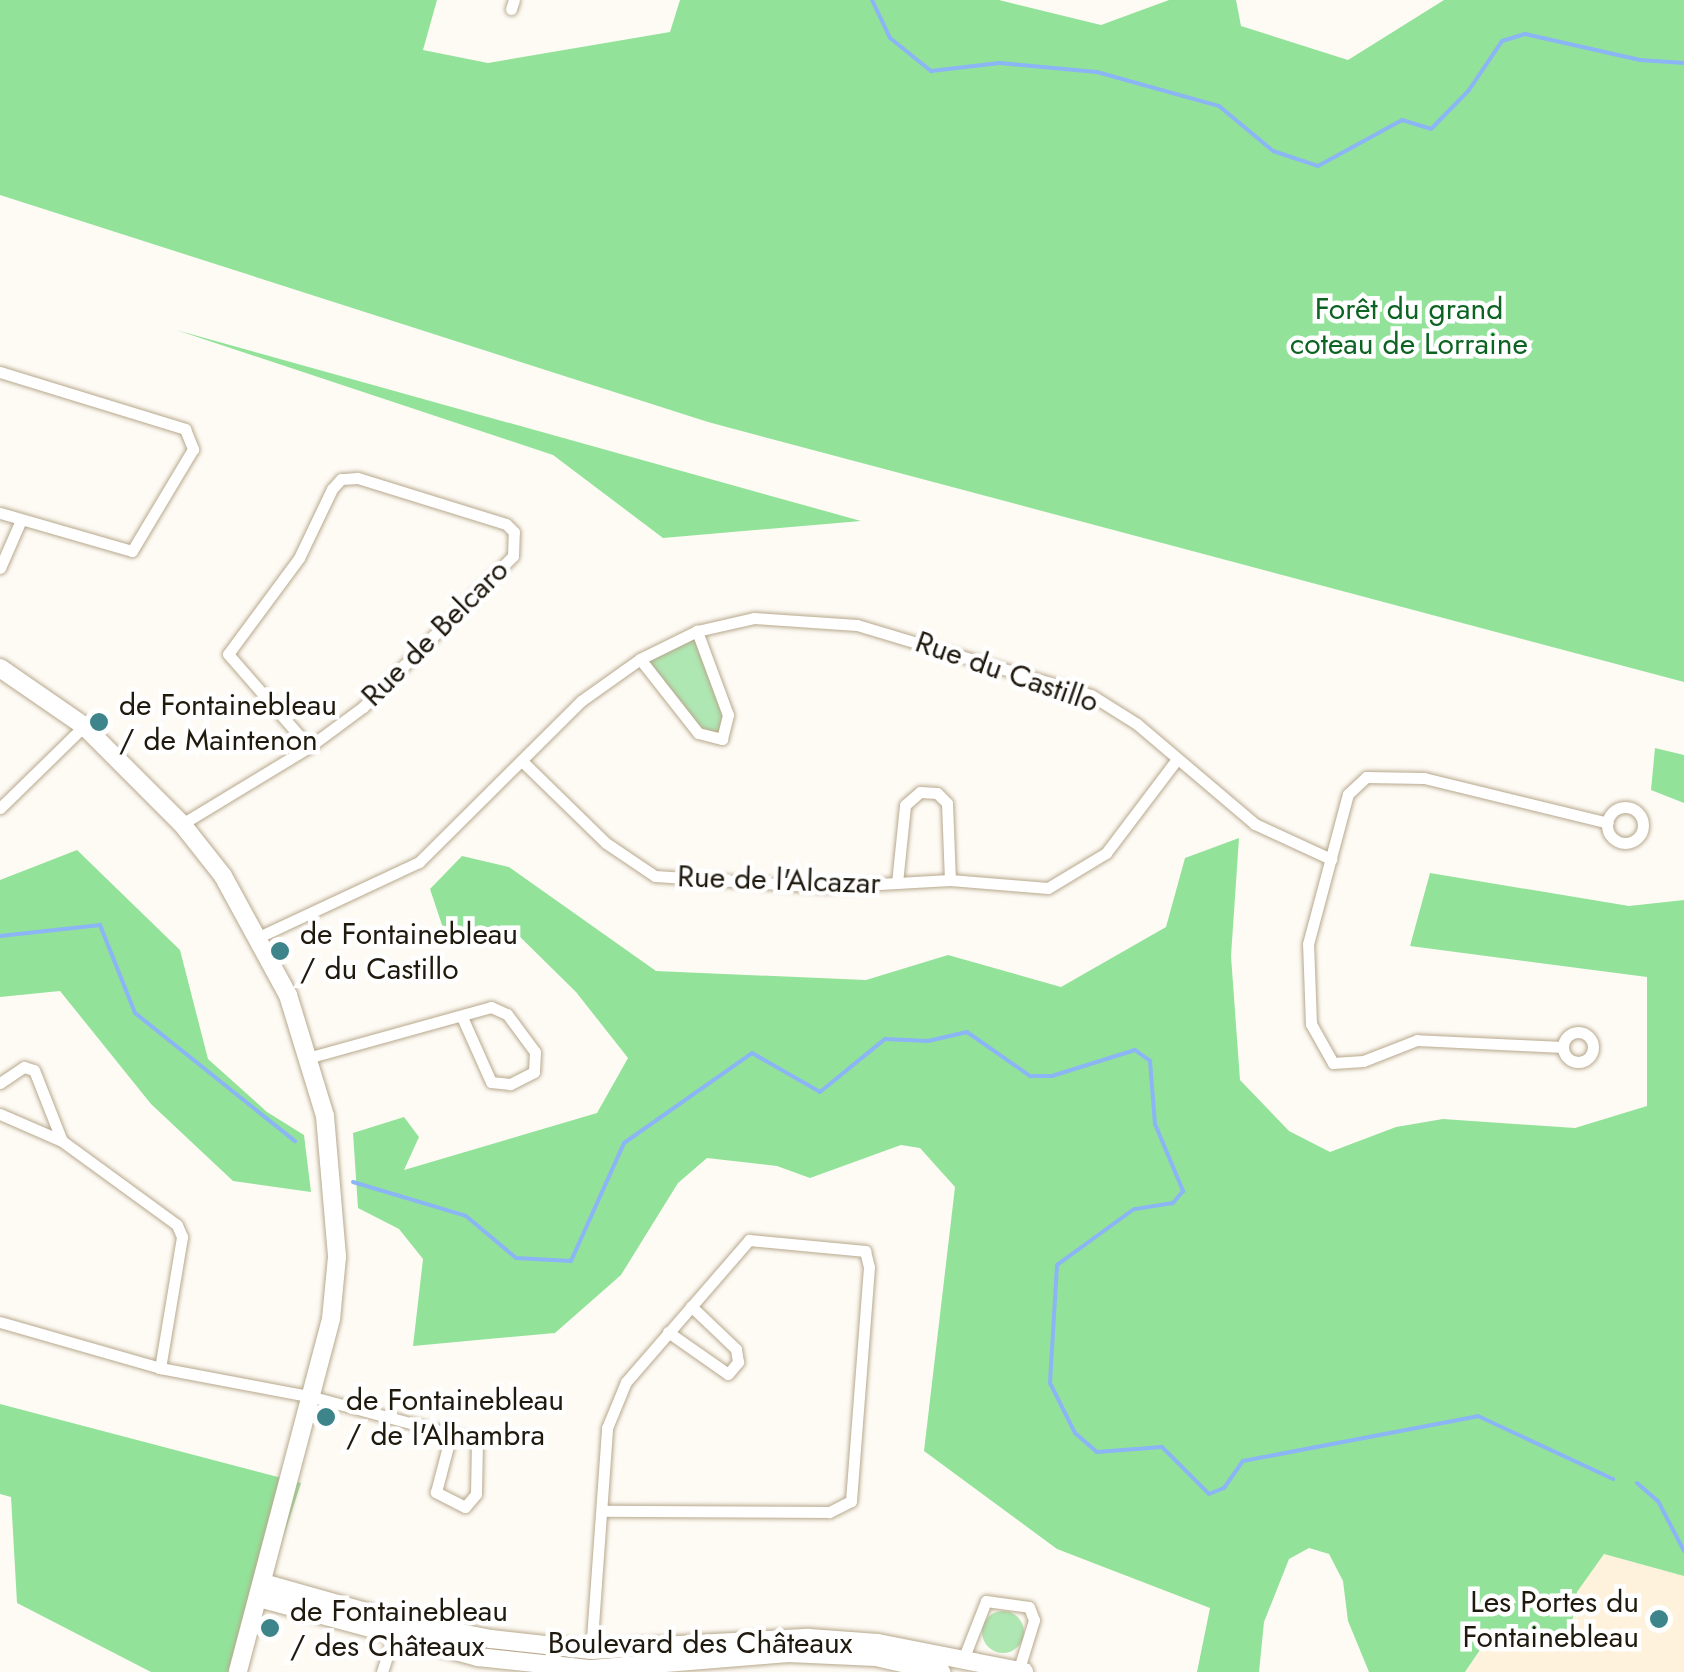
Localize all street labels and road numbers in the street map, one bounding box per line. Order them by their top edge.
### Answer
street label: Rue de Belcaro [354,552,516,714]
street label: Rue du Castillo [911,624,1103,720]
street label: Rue de l'Alcazar [677,858,881,902]
street label: Boulevard des Châteaux [548,1625,852,1661]

